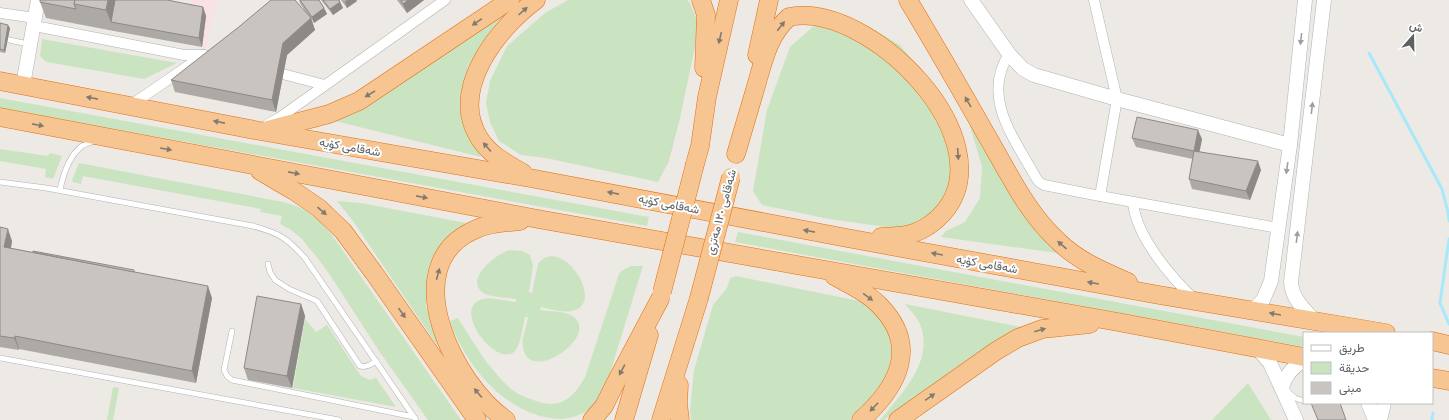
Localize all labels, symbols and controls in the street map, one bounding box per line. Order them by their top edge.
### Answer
one-way arrow [518,7,527,16]
north arrow [1393,16,1433,56]
one-way arrow [472,18,483,26]
text: ش [1408,19,1425,35]
one-way arrow [777,20,786,31]
one-way arrow [717,32,723,44]
one-way arrow [1298,33,1304,45]
one-way arrow [364,91,376,98]
one-way arrow [86,95,98,101]
one-way arrow [964,96,971,108]
one-way arrow [1308,102,1315,114]
one-way arrow [213,119,226,125]
one-way arrow [32,122,44,128]
street label: شەقامی کۆیە [318,135,382,160]
one-way arrow [482,142,492,152]
one-way arrow [160,146,172,152]
one-way arrow [955,148,962,160]
one-way arrow [1284,162,1290,174]
street label: شەقامی ١٢٠ مەتری [703,168,740,256]
one-way arrow [288,170,300,176]
one-way arrow [607,190,619,196]
street label: شەقامی کۆیە [637,191,701,218]
one-way arrow [415,194,428,200]
one-way arrow [317,206,328,215]
one-way arrow [803,228,815,234]
one-way arrow [1293,231,1300,243]
one-way arrow [1057,241,1067,250]
one-way arrow [931,251,943,257]
street label: شەقامی کۆیە [955,252,1019,277]
one-way arrow [435,268,441,280]
one-way arrow [1087,279,1099,285]
one-way arrow [863,293,874,301]
one-way arrow [398,308,406,318]
one-way arrow [1269,311,1282,317]
one-way arrow [1034,327,1046,333]
legend [1303,332,1433,404]
text: طريق [1339,341,1365,356]
text: حديقة [1339,361,1369,376]
one-way arrow [618,364,625,376]
text: مبنى [1339,381,1361,396]
one-way arrow [474,388,483,398]
one-way arrow [924,393,935,401]
one-way arrow [869,402,879,412]

